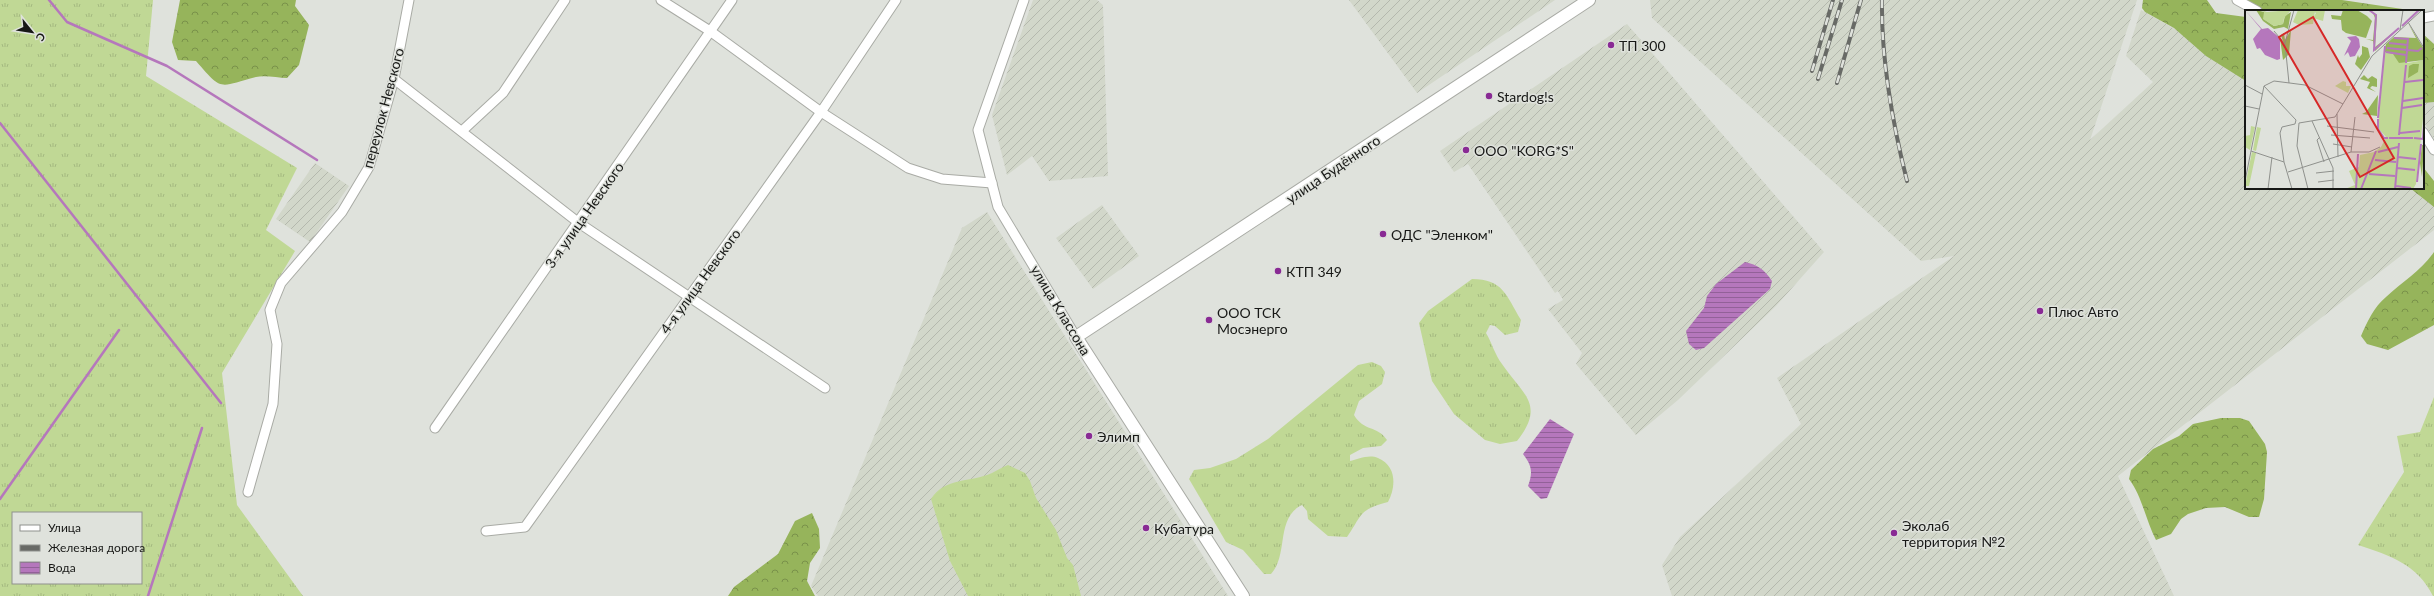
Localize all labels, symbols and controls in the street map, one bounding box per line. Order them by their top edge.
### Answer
inset map [2245,10,2424,189]
north arrow [12,12,52,52]
text: С [33,31,49,44]
place label: ТП 300 [1619,37,1666,54]
marker: ТП 300 [1606,40,1616,50]
street label: переулок Невского [359,46,407,170]
place label: Stardog!s [1497,88,1554,105]
marker: Stardog!s [1484,91,1494,101]
street label: улица Будённого [1283,131,1383,207]
place label: ООО "KORG*S" [1474,142,1574,159]
marker: ООО "KORG*S" [1461,145,1471,155]
street label: 3-я улица Невского [541,159,627,271]
street label: 4-я улица Невского [656,225,744,337]
place label: ОДС "Эленком" [1391,226,1493,243]
marker: ОДС "Эленком" [1378,229,1388,239]
street label: улица Классона [1027,262,1095,358]
place label: КТП 349 [1286,263,1342,280]
marker: КТП 349 [1273,266,1283,276]
place label: Плюс Авто [2048,303,2119,320]
place label: ООО ТСК Мосэнерго [1217,304,1288,337]
marker: Плюс Авто [2035,306,2045,316]
marker: ООО ТСК Мосэнерго [1204,315,1214,325]
place label: Элимп [1097,428,1140,445]
marker: Элимп [1084,431,1094,441]
legend [12,512,142,584]
place label: Эколаб территория №2 [1902,517,2005,550]
text: Улица [48,520,81,535]
place label: Кубатура [1154,520,1214,537]
marker: Кубатура [1141,523,1151,533]
marker: Эколаб территория №2 [1889,528,1899,538]
text: Железная дорога [48,540,145,555]
text: Вода [48,560,76,575]

